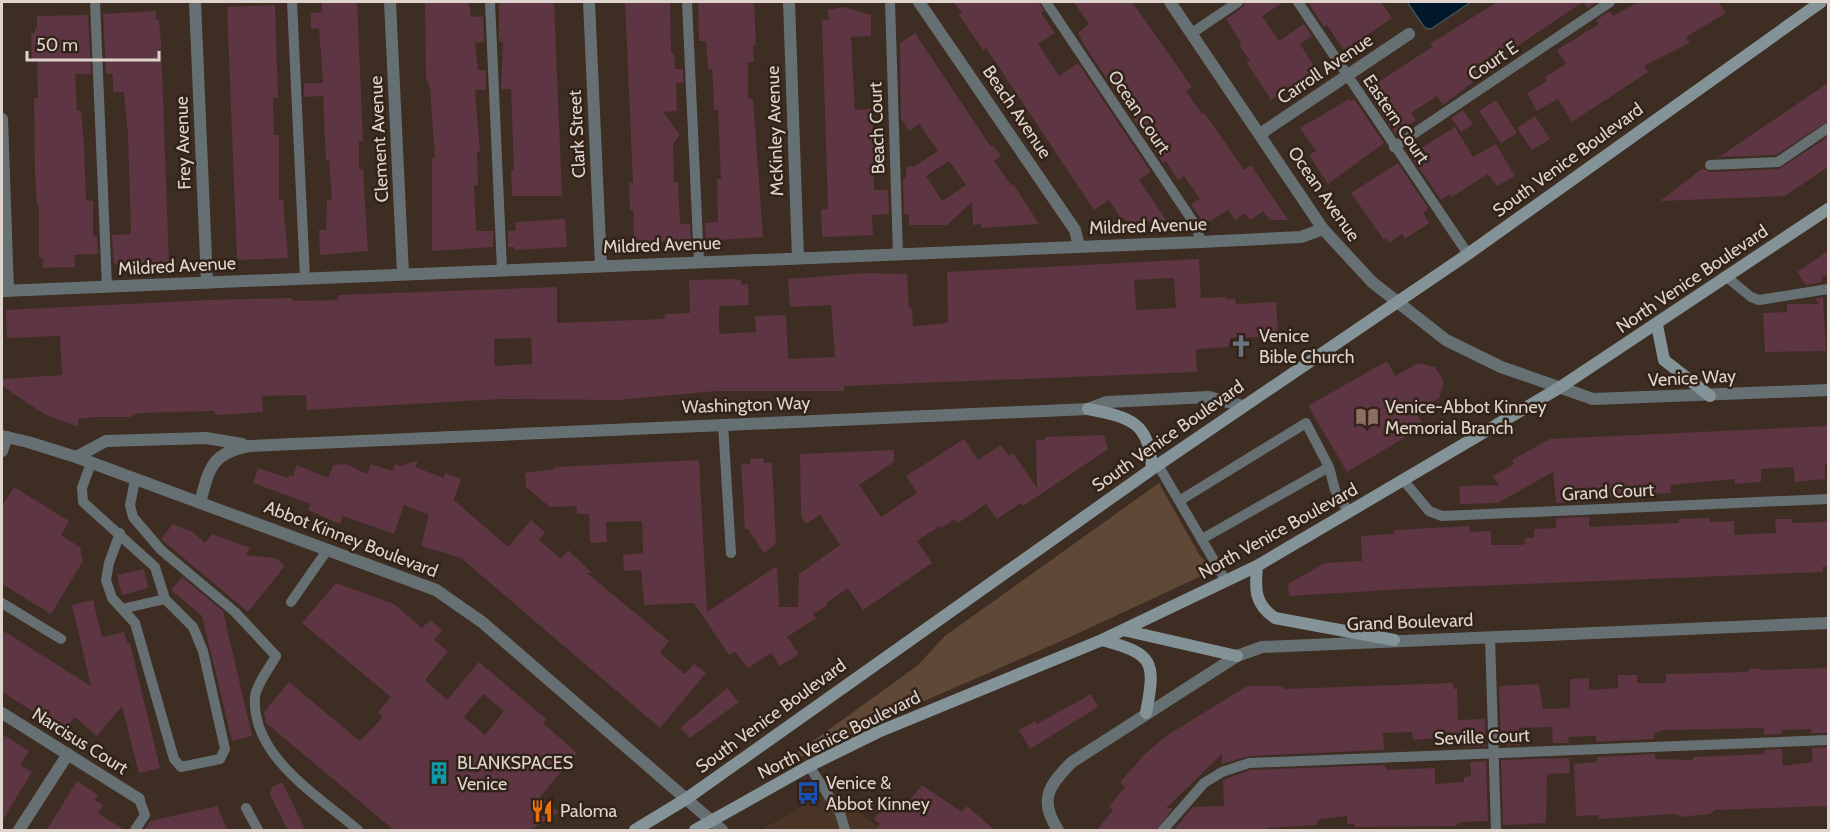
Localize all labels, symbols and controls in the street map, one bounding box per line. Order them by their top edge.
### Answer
scale bar [27,24,159,62]
street label: Carroll Avenue [1273,29,1377,109]
text: 50 m [36,34,78,56]
street label: Court E [1464,36,1522,86]
street label: Beach Avenue [978,61,1056,163]
street label: McKinley Avenue [762,65,788,197]
street label: Ocean Court [1103,66,1175,158]
street label: Eastern Court [1358,70,1434,168]
street label: Clement Avenue [365,75,393,203]
street label: Beach Court [864,81,890,175]
street label: Clark Street [564,89,590,179]
street label: Frey Avenue [170,96,196,190]
street label: South Venice Boulevard [1489,98,1647,222]
street label: Ocean Avenue [1283,142,1365,246]
street label: Mildred Avenue [1089,213,1207,239]
street label: North Venice Boulevard [1612,220,1772,338]
street label: Mildred Avenue [603,232,721,258]
street label: Mildred Avenue [117,252,237,280]
place label: Venice Bible Church [1259,325,1355,368]
church icon: Venice Bible Church [1228,333,1254,359]
street label: Venice Way [1647,365,1737,391]
street label: South Venice Boulevard [1088,375,1248,497]
street label: Washington Way [681,392,811,418]
place label: Venice-Abbot Kinney Memorial Branch [1385,396,1547,439]
library icon: Venice-Abbot Kinney Memorial Branch [1354,404,1380,430]
street label: North Venice Boulevard [1195,478,1361,584]
street label: Grand Court [1561,479,1655,505]
street label: Abbot Kinney Boulevard [261,496,441,582]
street label: Grand Boulevard [1346,609,1474,635]
street label: South Venice Boulevard [692,654,850,778]
street label: North Venice Boulevard [754,686,924,784]
street label: Narcisus Court [28,703,132,779]
street label: Seville Court [1434,724,1530,750]
place label: BLANKSPACES Venice [457,752,573,795]
building icon: BLANKSPACES Venice [426,760,452,786]
place label: Venice & Abbot Kinney [826,772,930,815]
bus stop icon: Venice & Abbot Kinney [795,780,821,806]
restaurant icon: Paloma [529,798,555,824]
place label: Paloma [560,800,618,822]

